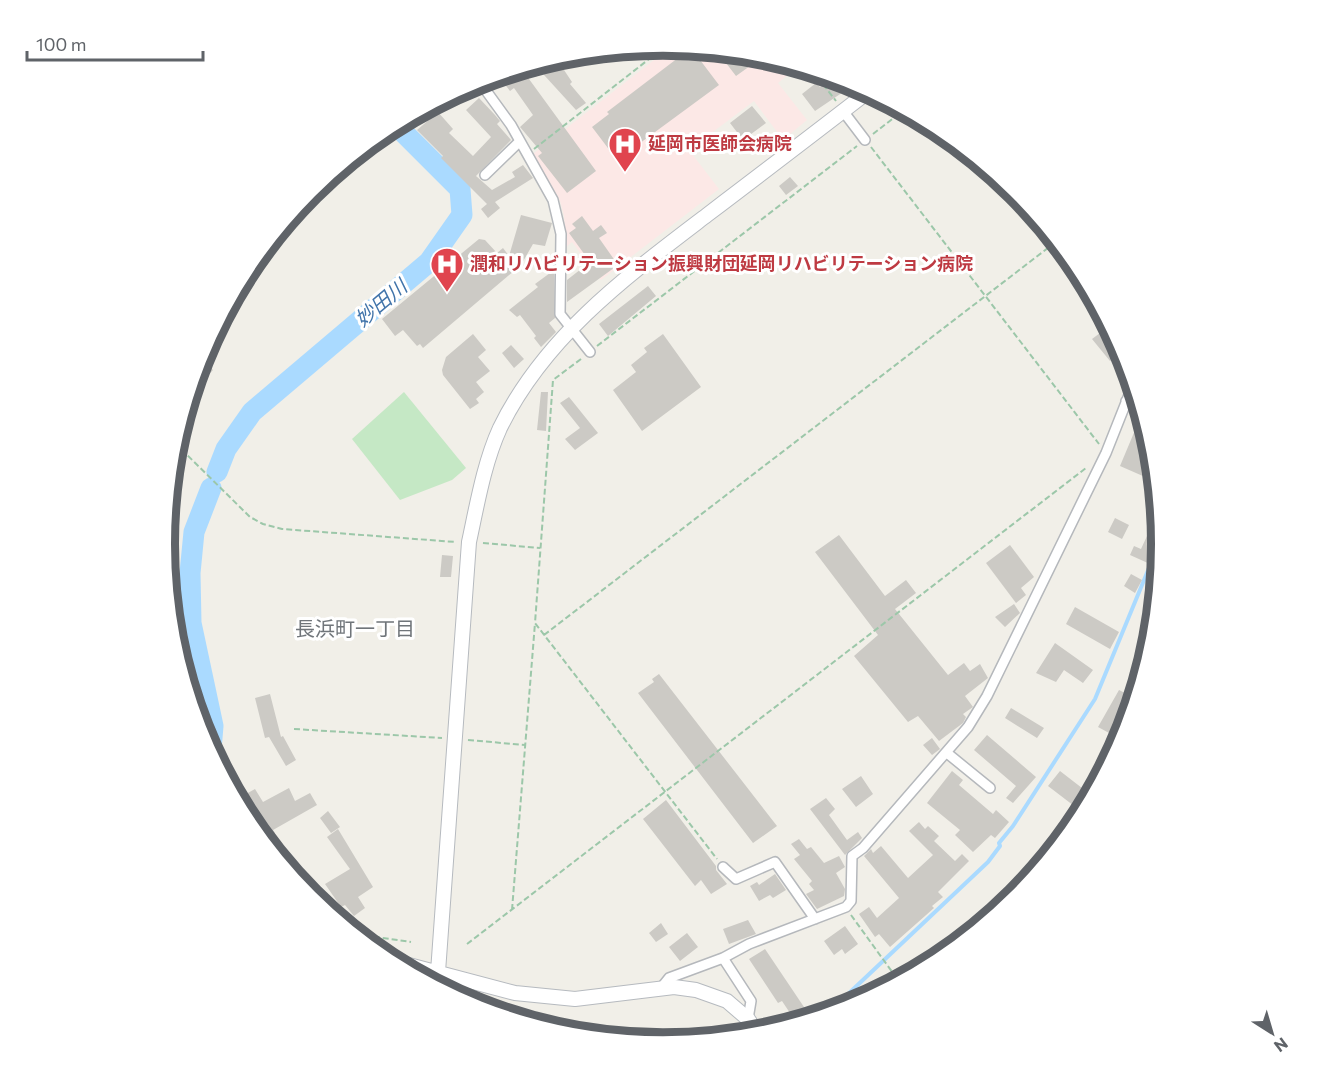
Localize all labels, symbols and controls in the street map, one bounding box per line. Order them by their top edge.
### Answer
scale bar [27,24,202,62]
text: 100 m [36,33,86,55]
hospital icon: 延岡市医師会病院 [607,126,643,173]
place label: 延岡市医師会病院 [648,132,792,154]
hospital icon: 潤和リハビリテーション振興財団延岡リハビリテーション病院 [429,246,465,293]
place label: 潤和リハビリテーション振興財団延岡リハビリテーション病院 [470,252,973,274]
water label: 妙田川 [350,272,413,331]
district label: 長浜町一丁目 [295,616,415,640]
north arrow [1242,1003,1302,1063]
text: N [1271,1034,1292,1057]

